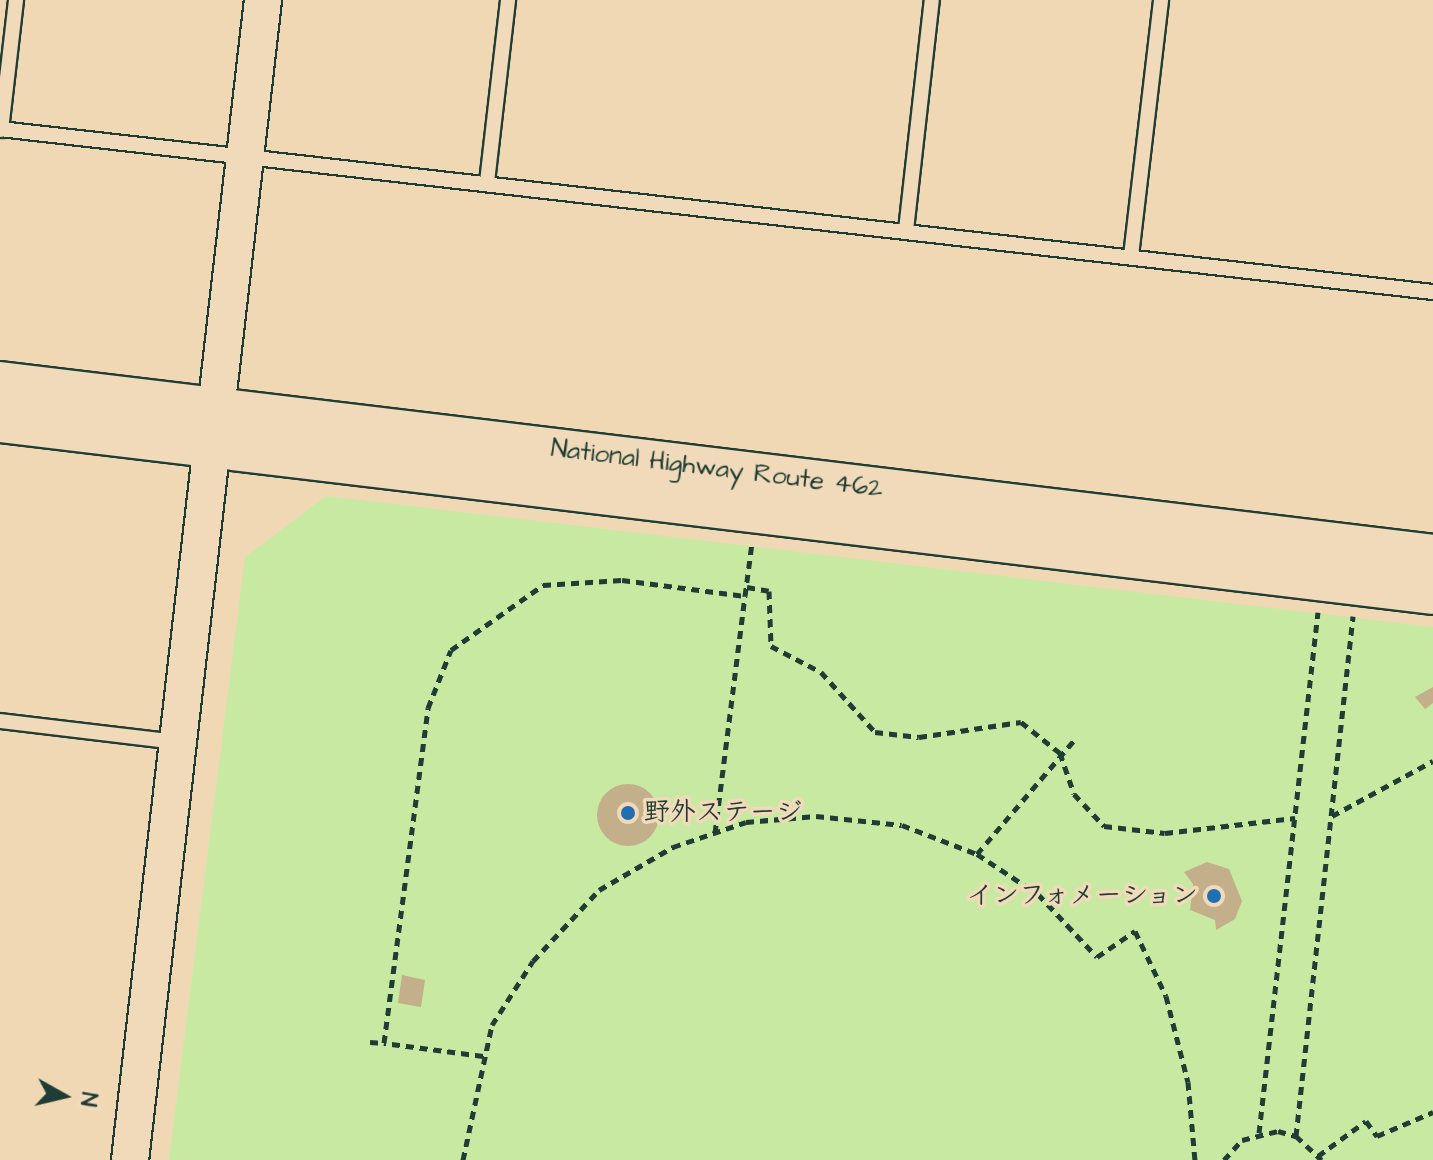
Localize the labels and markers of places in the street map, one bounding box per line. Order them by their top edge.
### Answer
place label: 野外ステージ [644,797,800,829]
marker: 野外ステージ [619,804,637,822]
place label: インフォメーション [963,880,1198,912]
marker: インフォメーション [1205,887,1223,905]

